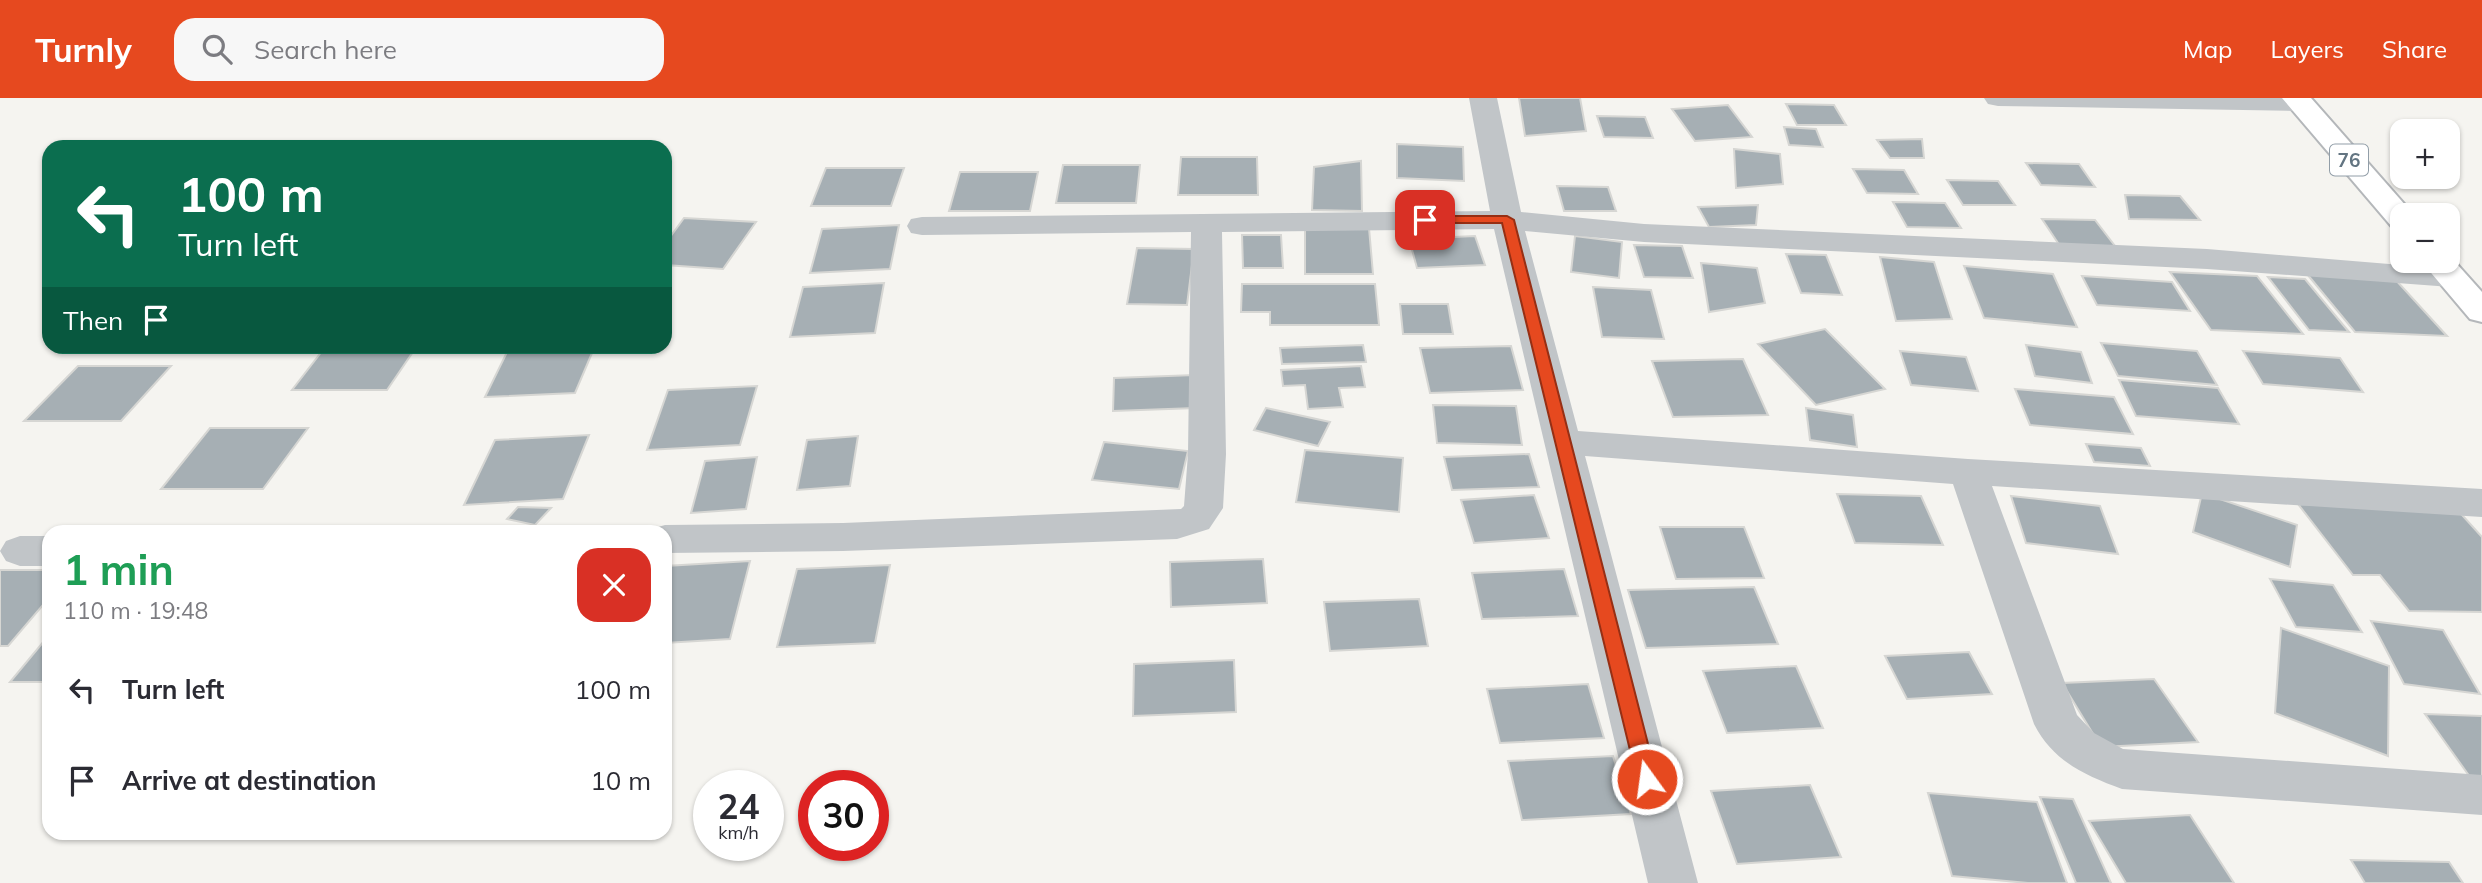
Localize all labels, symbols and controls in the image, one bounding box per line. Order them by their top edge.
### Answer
search box [174,18,664,81]
text: Turnly [35,29,132,70]
icon: search [198,30,236,68]
text: Search here [254,33,397,66]
text: Map [2183,34,2232,64]
text: Layers [2270,34,2344,64]
text: Share [2382,34,2447,64]
map controls [2390,119,2460,273]
button: + [2390,119,2460,189]
road number: 76 [2330,144,2368,176]
text: 100 m [178,163,324,224]
icon: left [63,168,154,259]
pin [1395,190,1455,250]
icon: arrive [1406,201,1444,239]
button: − [2390,203,2460,273]
text: Turn left [178,224,298,264]
icon: arrive [137,301,175,339]
text: Then [63,304,123,337]
text: 1 min [63,543,174,596]
button: close [577,548,651,622]
text: 110 m · 19:48 [63,596,208,625]
icon: left [63,671,101,709]
text: Turn left [122,673,224,706]
text: 100 m [575,673,651,706]
position arrow [1610,742,1684,816]
icon: arrive [63,762,101,800]
text: Arrive at destination [122,764,377,797]
text: 10 m [590,764,651,797]
speed limit sign: 30 [798,770,889,861]
text: 24 [717,784,760,828]
text: km/h [718,821,759,844]

